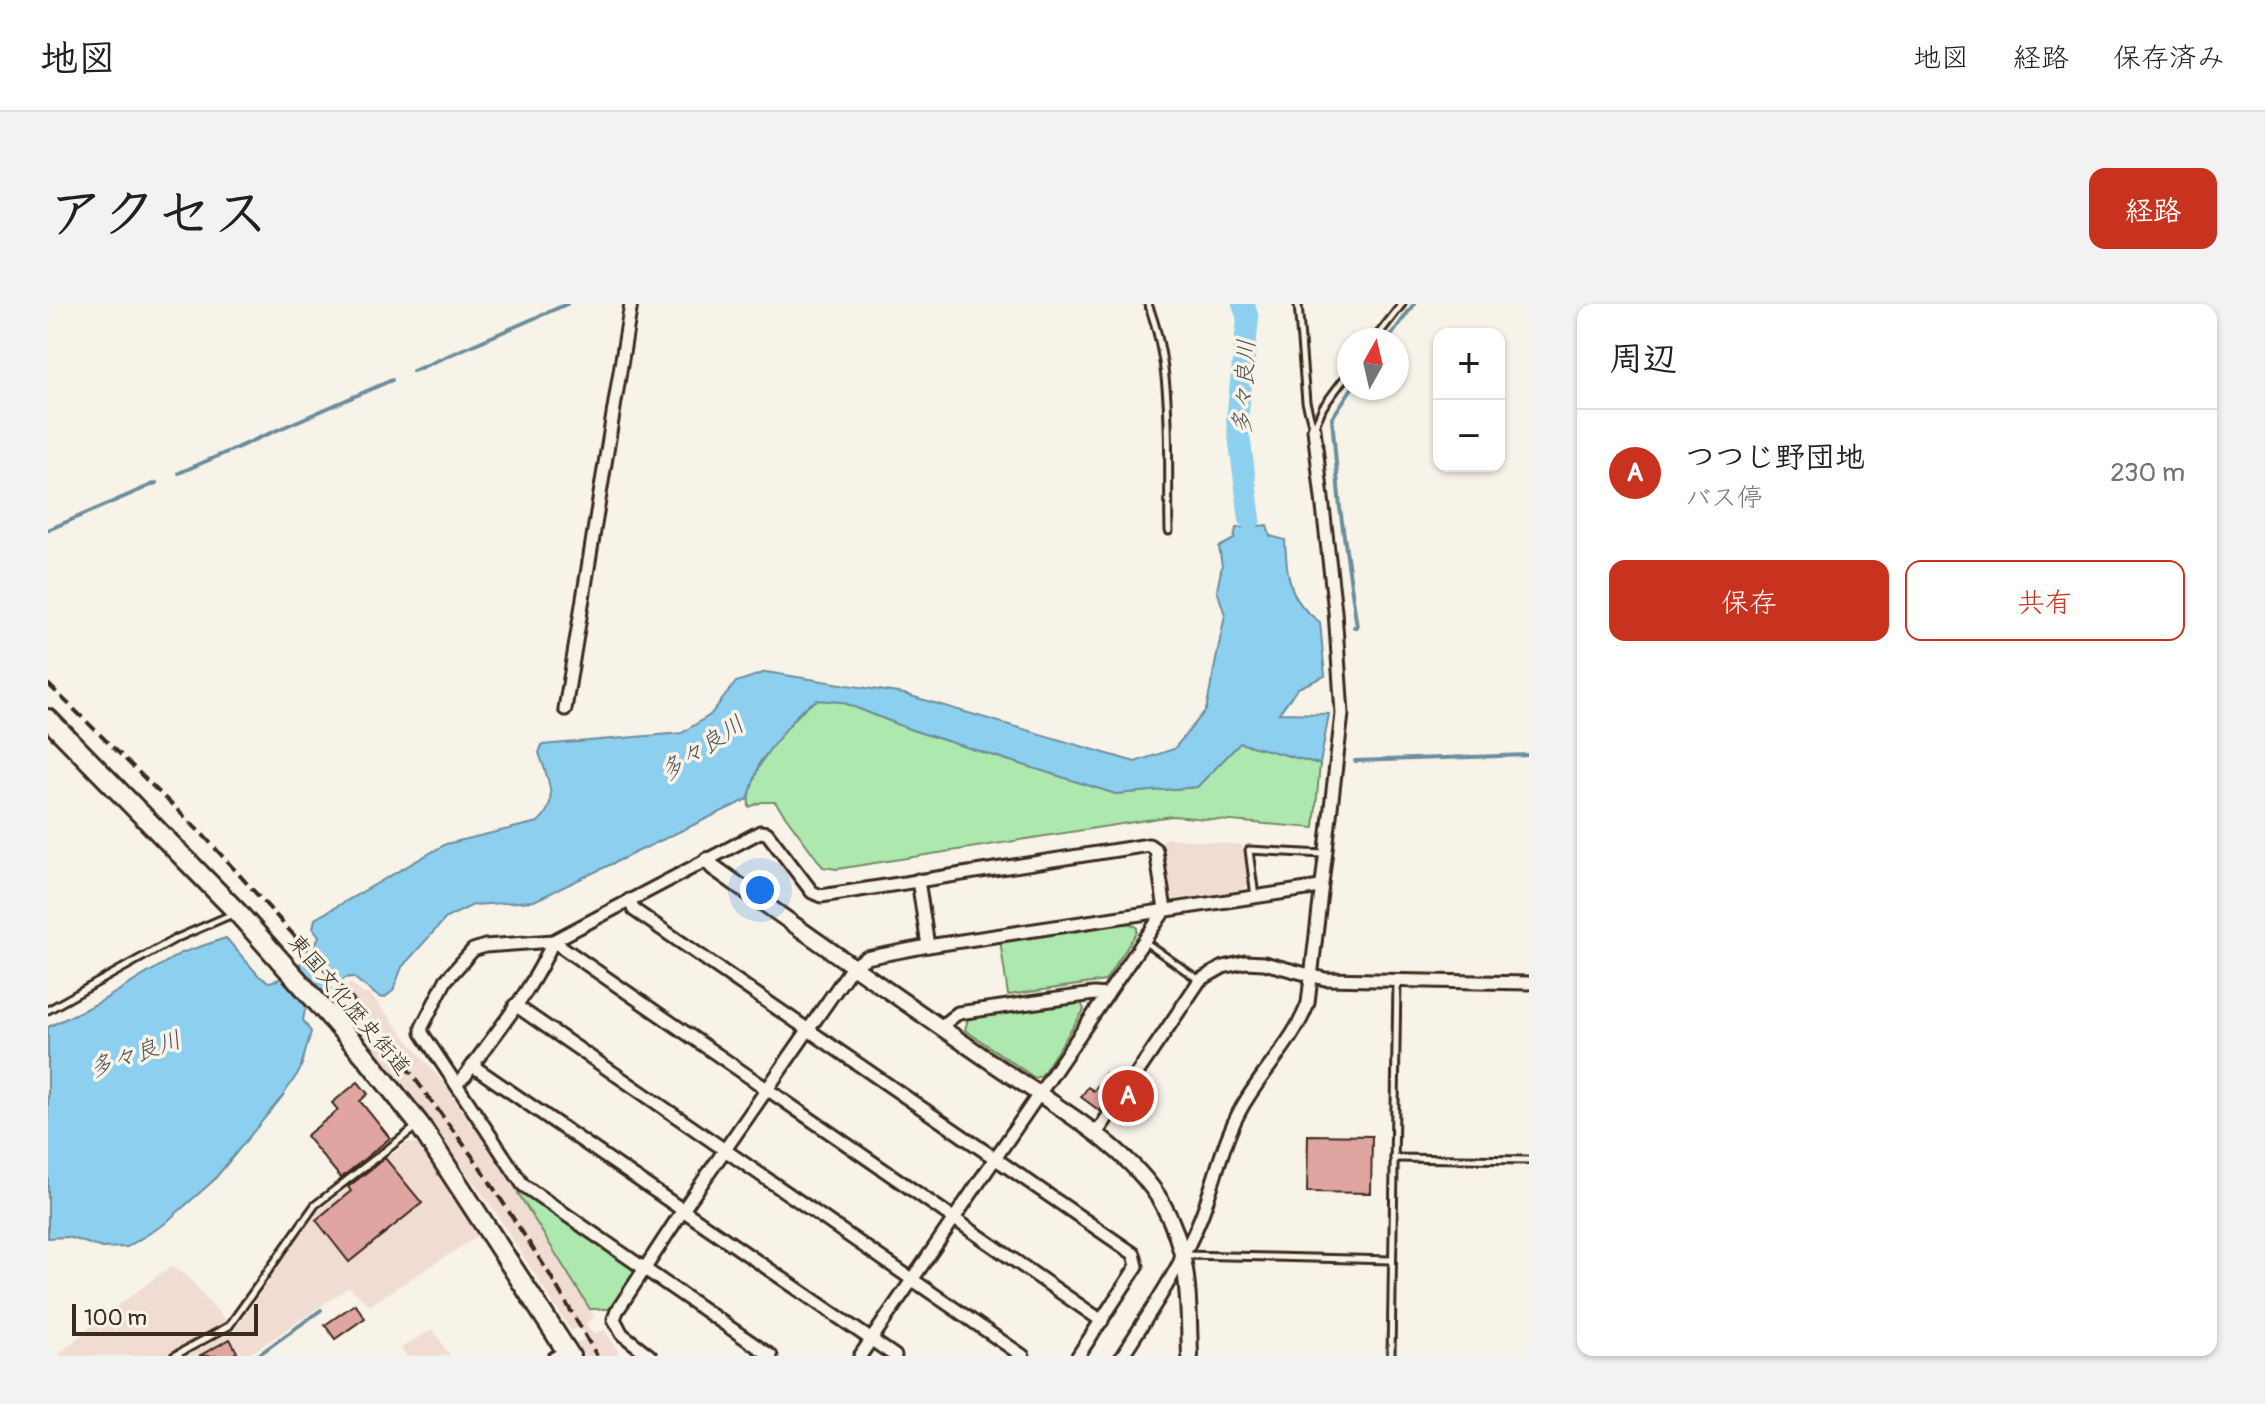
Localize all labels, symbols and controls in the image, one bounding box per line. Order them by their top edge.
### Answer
text: 地図 [40,35,116,83]
text: 地図 [1913,41,1969,76]
text: 経路 [2013,41,2069,76]
text: 保存済み [2113,41,2225,76]
button: 経路 [2089,168,2217,249]
text: アクセス [48,180,269,249]
north arrow [1337,328,1409,400]
map controls [1433,328,1505,472]
button: + [1433,328,1505,400]
water label: 多々良川 [1228,338,1261,436]
text: 周辺 [1609,338,1677,381]
button: − [1433,400,1505,472]
text: つつじ野団地 [1685,439,1865,476]
text: A [1627,457,1643,489]
text: 230 m [2110,457,2185,489]
text: バス停 [1685,482,1763,514]
button: 保存 [1609,560,1889,641]
button: 共有 [1905,560,2185,641]
water label: 多々良川 [654,710,750,787]
your location [740,870,780,910]
street label: 東国文化歴史街道 [282,928,417,1081]
water label: 多々良川 [85,1025,185,1084]
pin: A [1102,1066,1154,1126]
scale bar [72,1300,258,1336]
text: 100 m [84,1304,147,1332]

